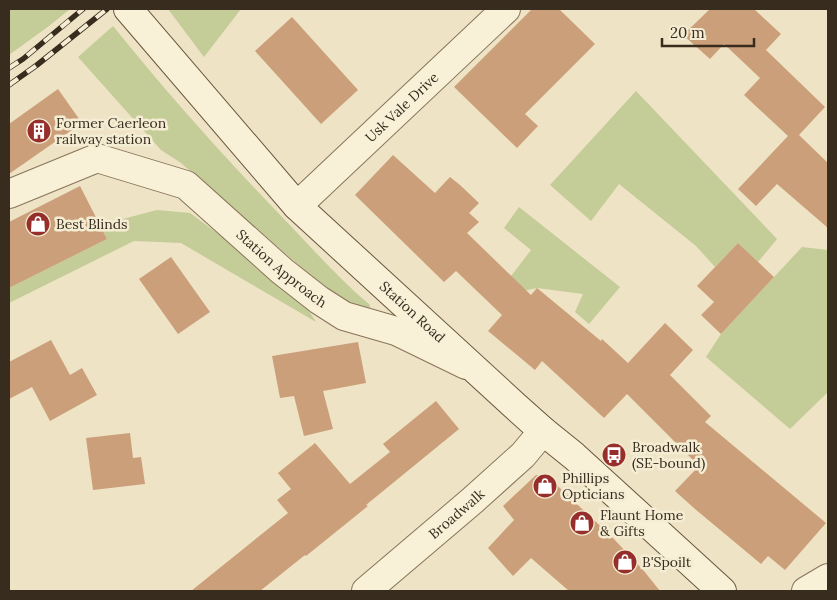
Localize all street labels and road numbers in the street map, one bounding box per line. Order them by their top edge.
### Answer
street label: Usk Vale Drive [361,68,443,146]
street label: Station Approach [232,225,330,312]
street label: Station Road [376,277,449,346]
street label: Broadwalk [425,485,489,543]

